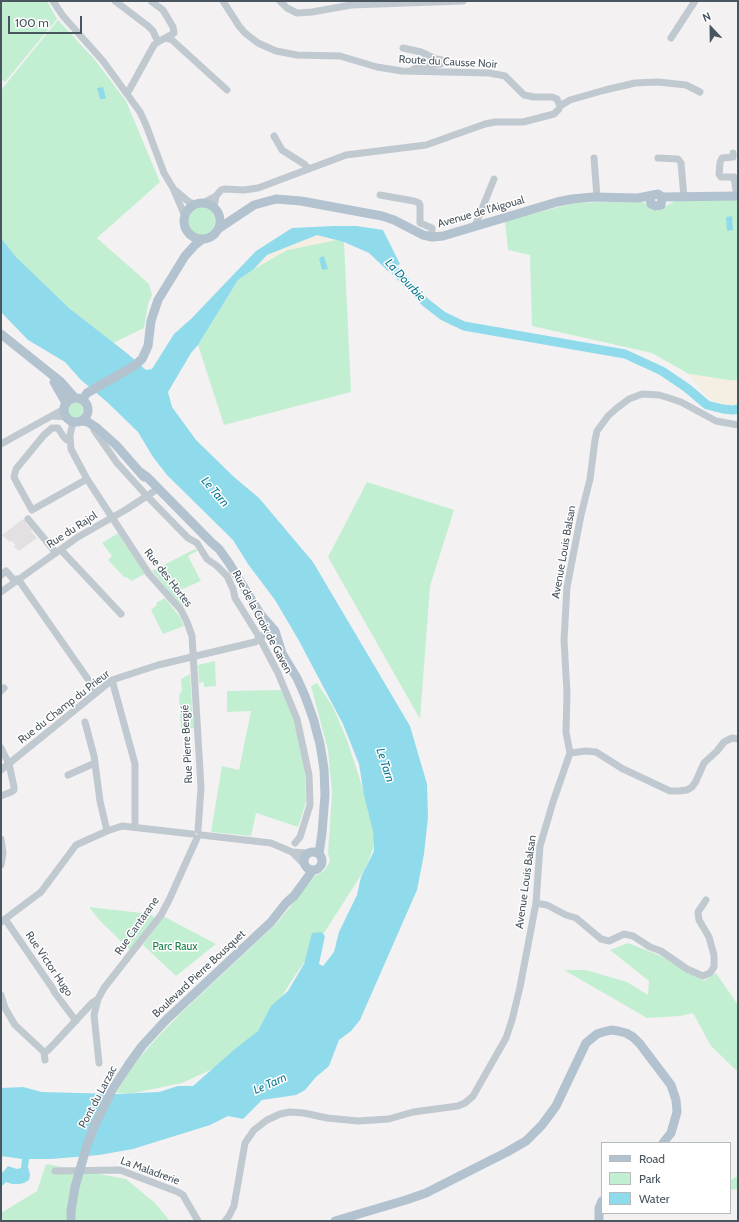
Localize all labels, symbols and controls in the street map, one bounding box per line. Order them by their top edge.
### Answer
scale bar [10,8,84,34]
north arrow [691,8,731,48]
text: N [700,9,713,25]
text: 100 m [15,15,49,30]
street label: Route du Causse Noir [398,53,498,71]
street label: Avenue de l'Aigoual [436,193,526,231]
water label: La Dourbie [382,256,428,304]
water label: Le Tarn [198,474,232,510]
street label: Avenue Louis Balsan [549,504,579,600]
street label: Rue du Rajol [44,509,100,551]
street label: Rue des Hortes [141,546,195,610]
street label: Rue de la Croix de Gaven [229,568,295,676]
street label: Rue du Champ du Prieur [16,667,112,747]
street label: Rue Pierre Bergié [178,704,196,784]
water label: Le Tarn [373,746,397,784]
street label: Avenue Louis Balsan [513,834,539,930]
street label: Rue Cantarane [112,894,162,958]
street label: Boulevard Pierre Bousquet [150,927,248,1021]
street label: Rue Victor Hugo [22,929,76,999]
park label: Parc Raux [152,940,198,954]
street label: Pont du Larzac [76,1064,120,1130]
water label: Le Tarn [251,1070,289,1098]
legend [601,1142,731,1214]
text: Road [639,1151,665,1166]
street label: La Maladrerie [119,1154,181,1188]
text: Park [639,1171,661,1186]
text: Water [639,1191,669,1206]

